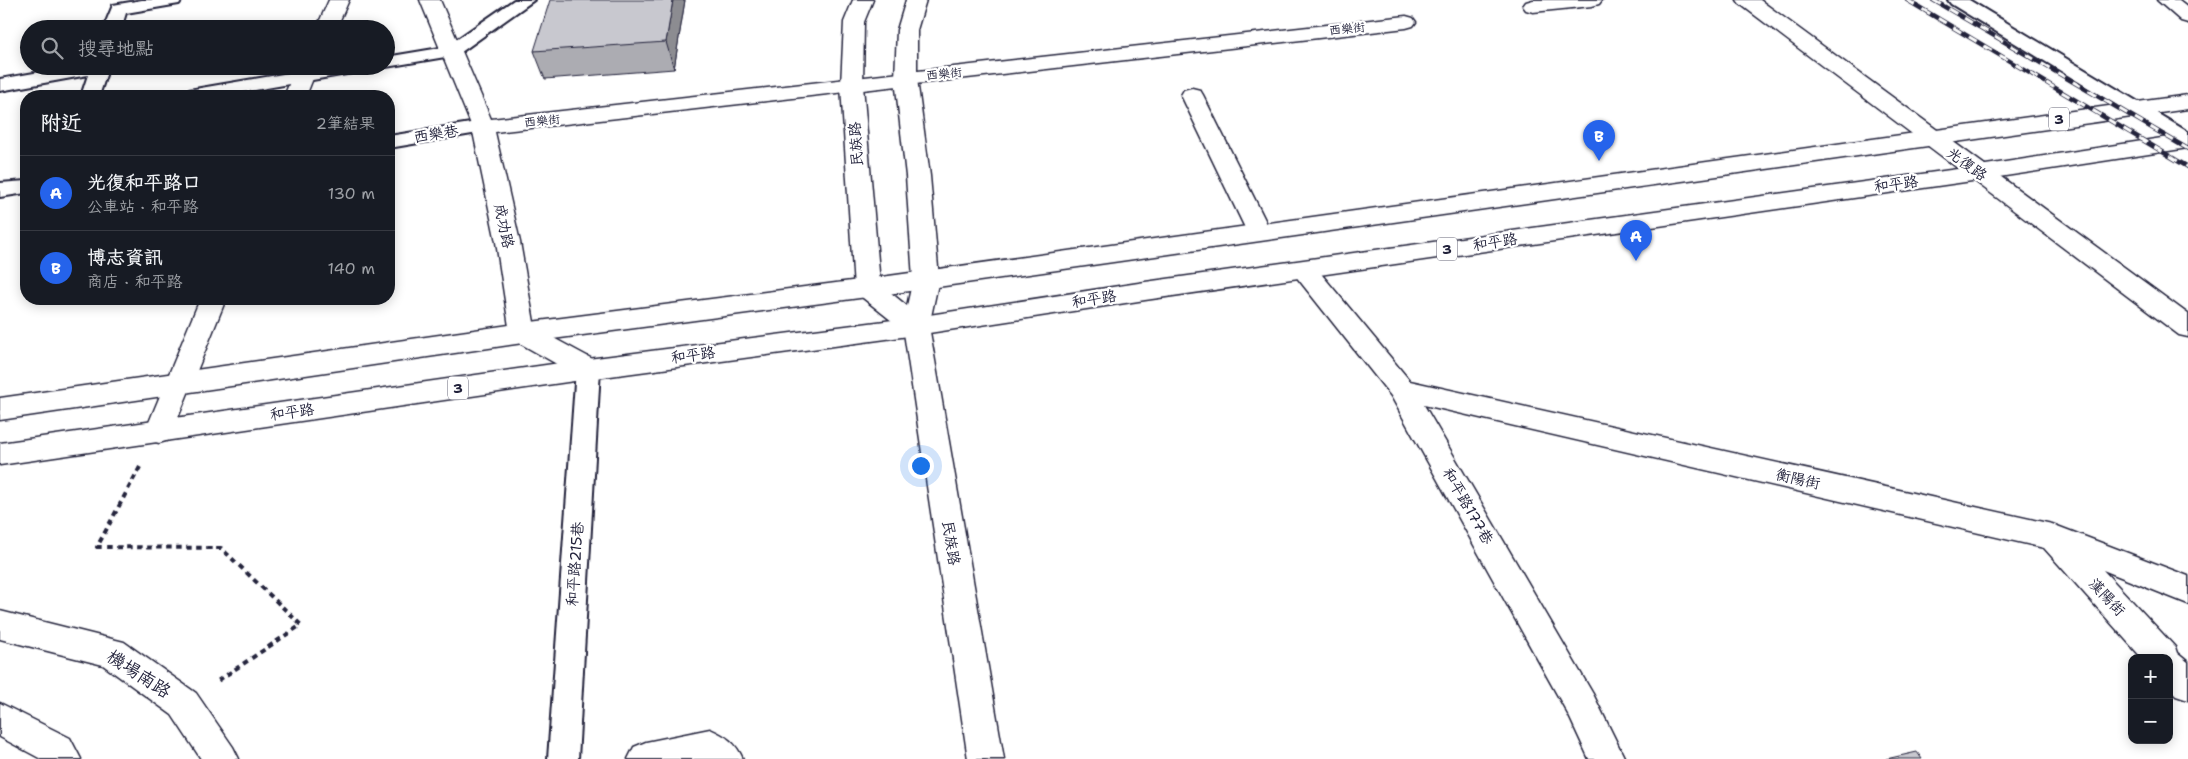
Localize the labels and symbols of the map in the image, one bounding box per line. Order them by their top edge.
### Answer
street label: 西樂街 [1328,19,1366,39]
street label: 西樂街 [925,64,963,84]
road number: 3 [2049,108,2069,130]
street label: 西樂街 [523,111,561,131]
pin: B [1583,120,1615,161]
street label: 西樂巷 [412,121,460,147]
street label: 民族路 [844,121,868,167]
street label: 光復路 [1943,143,1991,185]
street label: 和平路 [1872,171,1920,197]
street label: 成功路 [490,202,518,250]
pin: A [1620,220,1652,261]
street label: 和平路 [1471,229,1519,255]
road number: 3 [1437,238,1457,260]
street label: 和平路 [1070,286,1118,312]
street label: 和平路 [669,342,717,368]
road number: 3 [448,376,468,399]
street label: 和平路 [268,399,316,425]
your location [908,453,934,479]
street label: 和平路177巷 [1438,464,1498,548]
street label: 衡陽街 [1774,464,1822,494]
street label: 民族路 [938,519,964,567]
street label: 和平路215巷 [562,521,588,607]
street label: 漢陽街 [2084,574,2130,620]
street label: 機場南路 [102,644,176,704]

